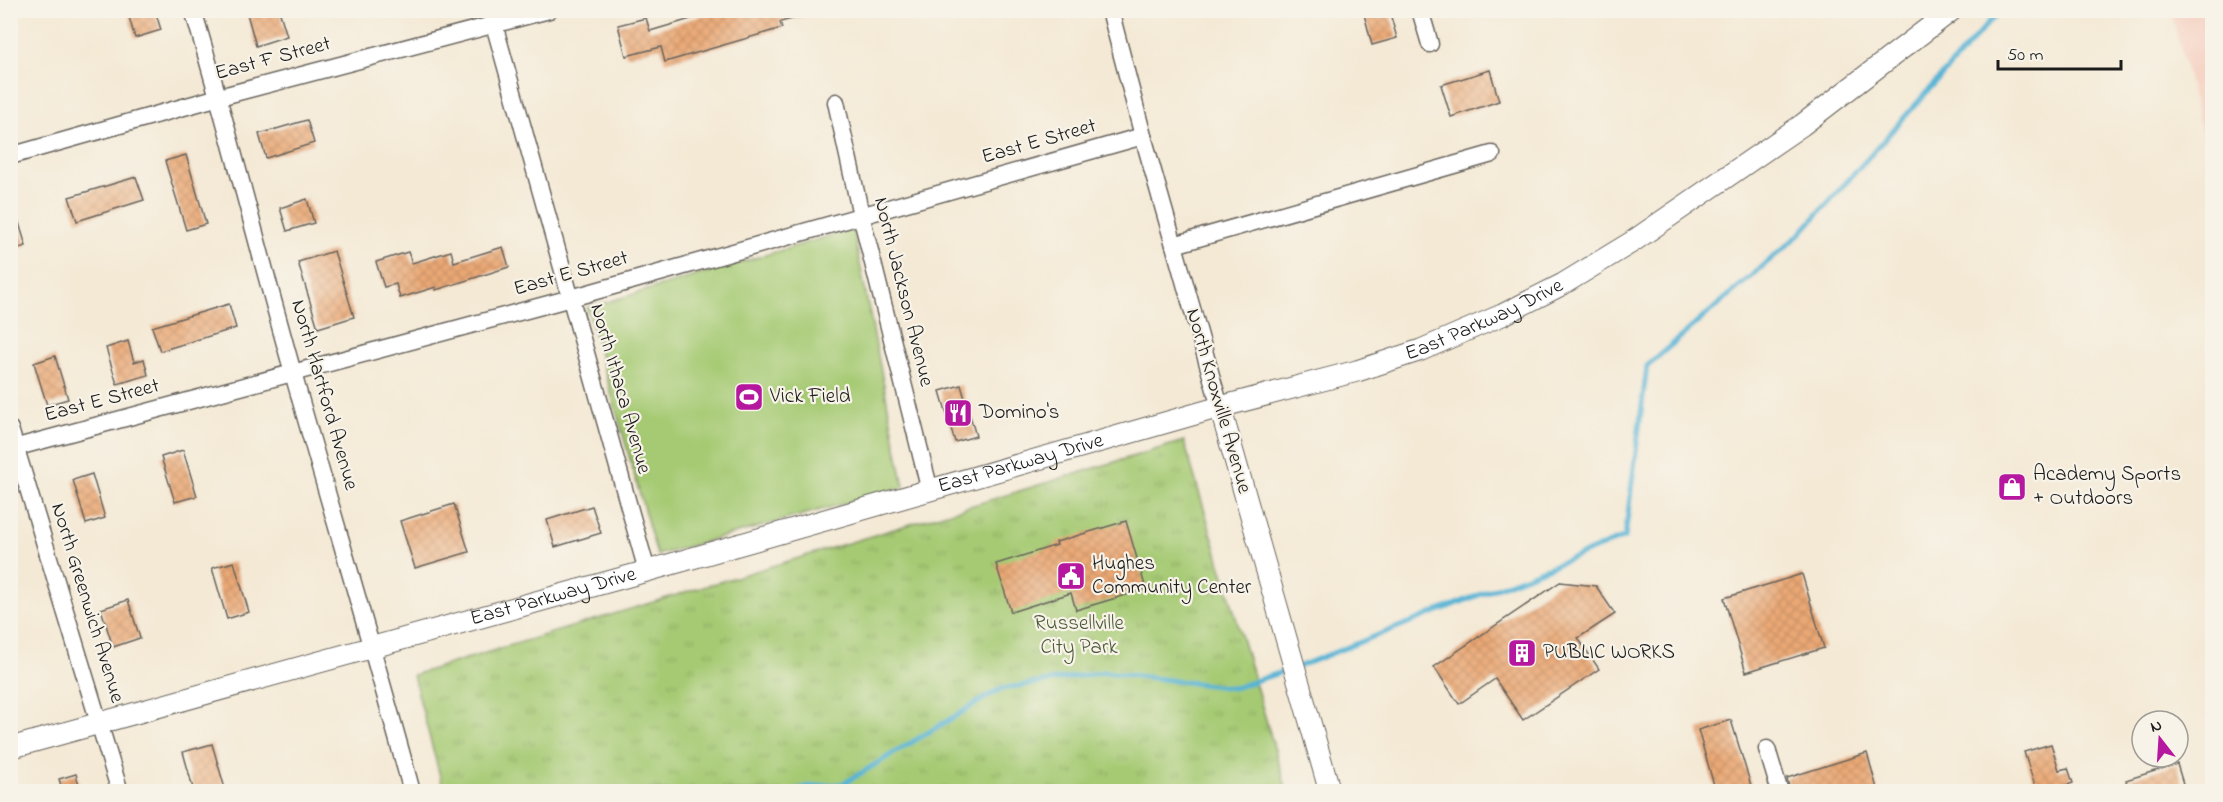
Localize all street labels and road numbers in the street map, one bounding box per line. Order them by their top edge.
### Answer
street label: East F Street [212,29,334,89]
street label: East E Street [978,111,1100,173]
street label: North Jackson Avenue [865,194,941,390]
street label: East E Street [510,243,632,305]
street label: East Parkway Drive [1401,271,1569,369]
street label: North Hartford Avenue [282,296,366,494]
street label: North Ithaca Avenue [581,300,659,478]
street label: North Knoxville Avenue [1177,305,1259,498]
street label: East E Street [41,371,163,431]
street label: East Parkway Drive [935,426,1108,502]
street label: North Greenwich Avenue [42,499,132,707]
street label: East Parkway Drive [467,560,640,634]

